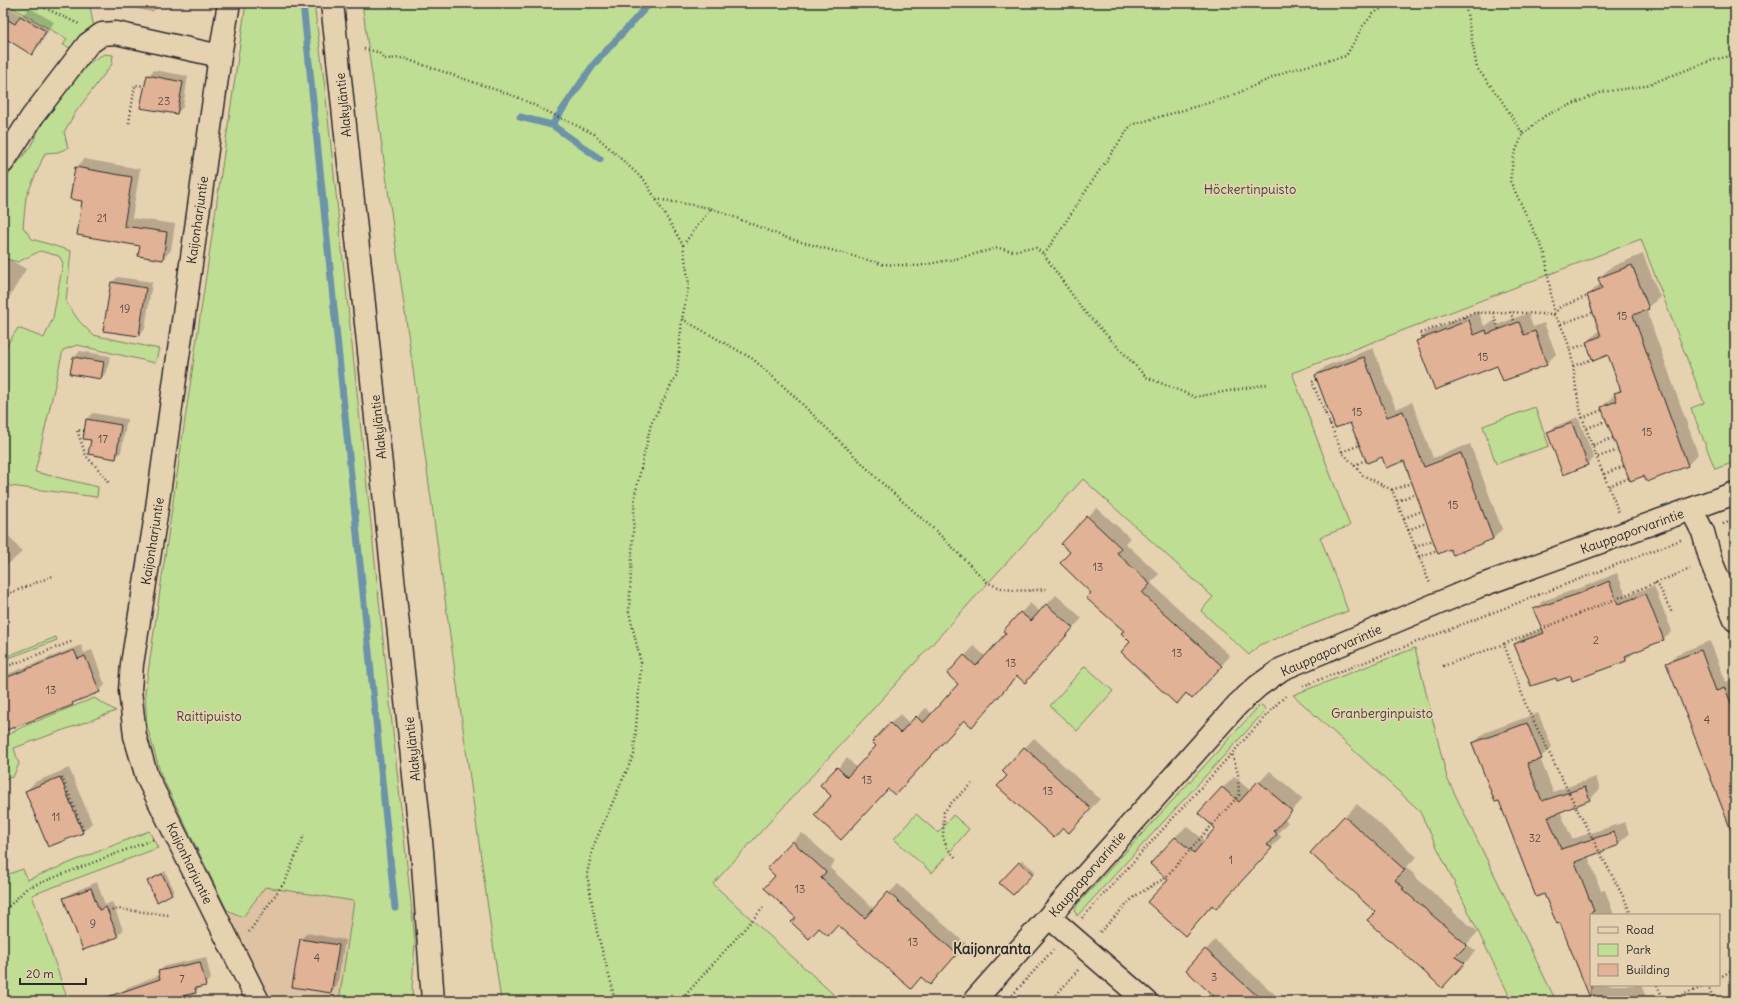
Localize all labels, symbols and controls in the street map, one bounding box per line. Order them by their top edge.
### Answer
street label: Alakyläntie [332,72,355,138]
house number: 23 [158,94,170,108]
street label: Kaijonharjuntie [183,175,212,265]
park label: Höckertinpuisto [1204,181,1296,198]
house number: 21 [97,211,107,225]
house number: 19 [120,302,130,316]
house number: 15 [1617,309,1627,323]
house number: 15 [1478,350,1488,364]
street label: Alakyläntie [367,394,390,460]
house number: 15 [1352,405,1362,419]
house number: 15 [1642,425,1652,439]
house number: 17 [98,432,108,446]
street label: Kaijonharjuntie [137,496,168,586]
house number: 15 [1448,498,1458,512]
street label: Kauppaporvarintie [1578,505,1686,558]
house number: 13 [1093,560,1103,574]
street label: Kauppaporvarintie [1278,621,1384,680]
house number: 2 [1593,633,1599,647]
house number: 13 [1172,646,1182,660]
house number: 13 [1006,656,1016,670]
house number: 13 [46,683,56,697]
park label: Granberginpuisto [1331,705,1433,722]
park label: Raittipuisto [176,708,242,725]
house number: 4 [1704,713,1710,727]
street label: Alakyläntie [401,716,424,782]
house number: 13 [862,773,872,787]
house number: 13 [1043,784,1053,798]
house number: 11 [52,810,60,824]
street label: Kaijonharjuntie [163,820,217,907]
street label: Kauppaporvarintie [1045,828,1129,921]
house number: 32 [1529,831,1541,845]
house number: 1 [1229,853,1233,867]
house number: 13 [795,882,805,896]
legend [1590,914,1720,986]
house number: 9 [90,917,96,931]
text: Road [1626,922,1654,937]
house number: 13 [908,935,918,949]
district label: Kaijonranta [953,939,1032,958]
text: Park [1626,942,1651,957]
house number: 4 [314,951,320,965]
scale bar [20,960,86,986]
text: Building [1626,962,1670,977]
text: 20 m [26,966,54,981]
house number: 3 [1211,970,1217,984]
house number: 7 [179,972,185,986]

